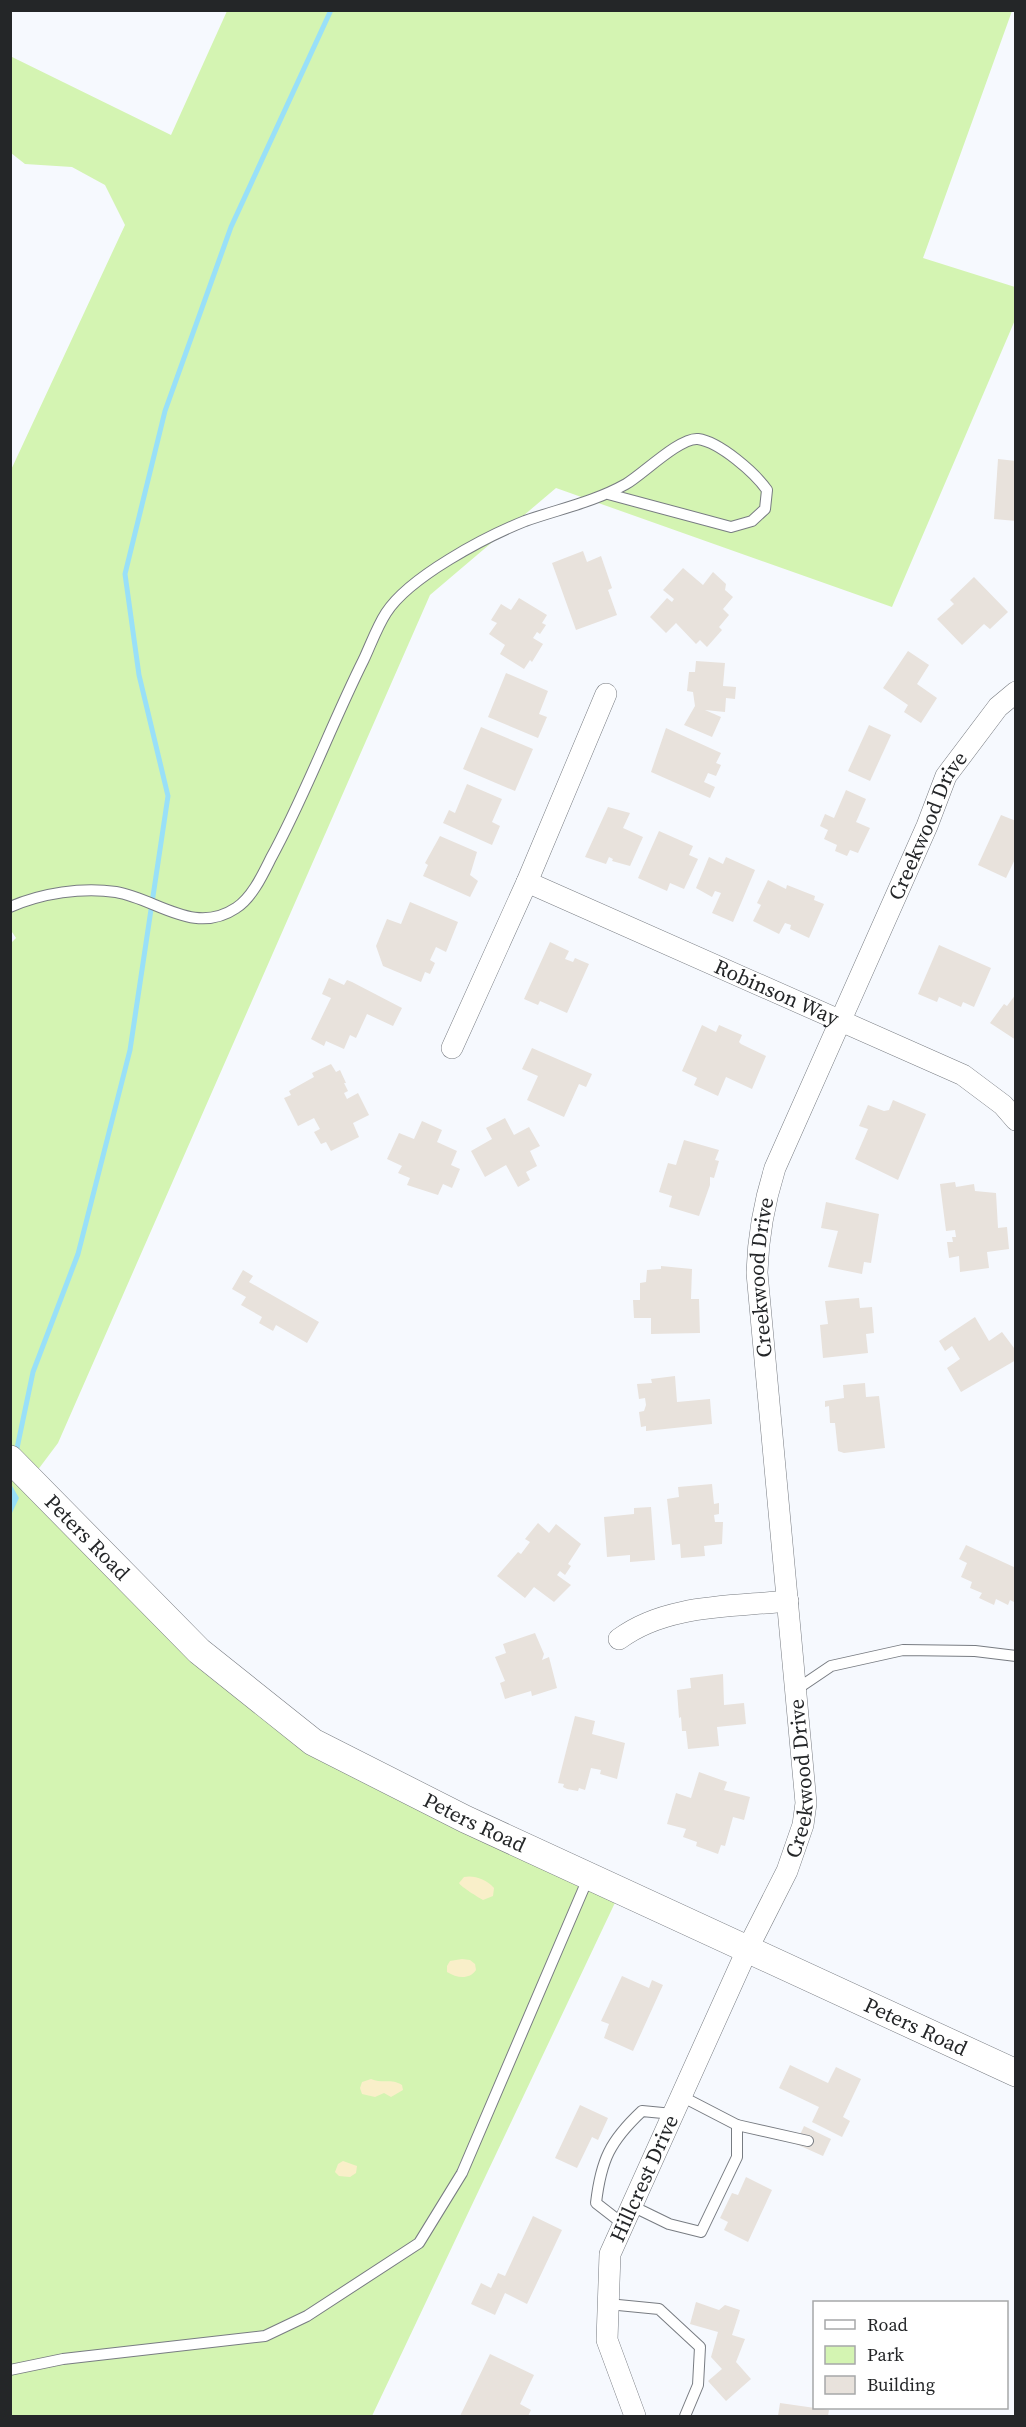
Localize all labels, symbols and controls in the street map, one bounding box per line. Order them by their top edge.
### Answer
street label: Creekwood Drive [881,745,974,905]
street label: Robinson Way [710,952,844,1032]
street label: Creekwood Drive [742,1194,780,1359]
street label: Peters Road [38,1487,137,1587]
street label: Creekwood Drive [778,1698,820,1862]
street label: Peters Road [419,1785,531,1859]
street label: Peters Road [860,1990,972,2063]
street label: Hillcrest Drive [602,2110,685,2246]
legend [813,2301,1008,2409]
text: Road [867,2312,908,2337]
text: Park [867,2342,904,2367]
text: Building [867,2372,935,2397]

